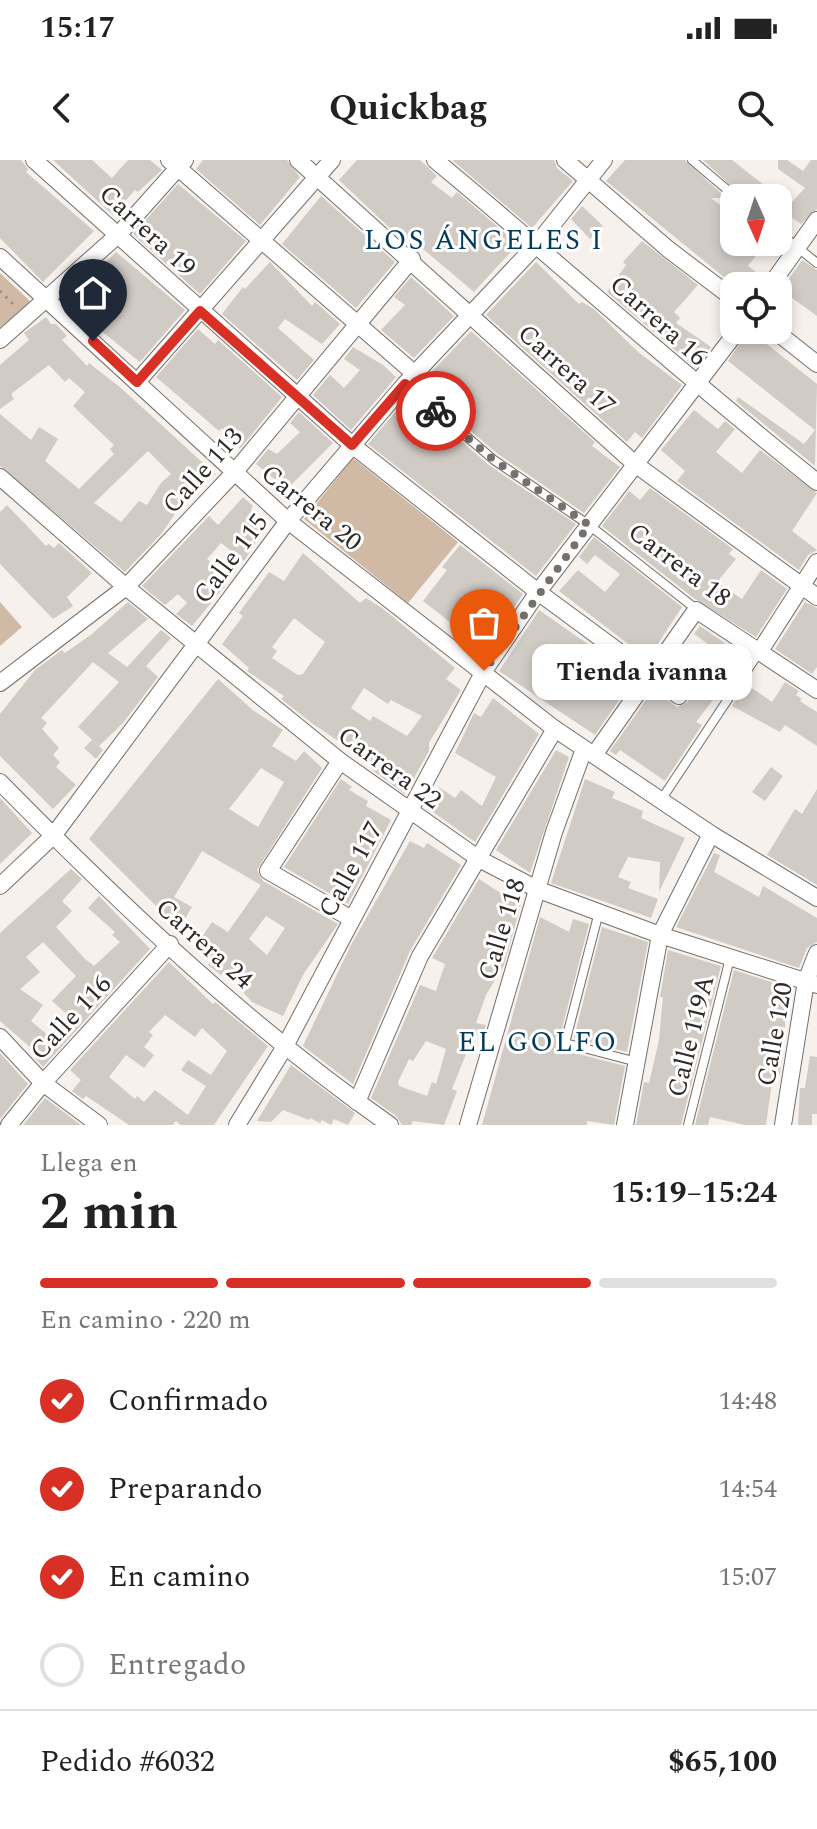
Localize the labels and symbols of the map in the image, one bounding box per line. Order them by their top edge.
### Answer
street label: Carrera 19 [90,175,205,286]
north arrow [720,184,792,256]
district label: LOS ÁNGELES I [364,219,604,262]
pin [59,259,127,341]
street label: Carrera 16 [600,266,717,376]
street label: Carrera 17 [508,315,625,425]
courier [396,371,476,451]
street label: Calle 113 [153,418,253,523]
street label: Carrera 20 [252,454,371,561]
street label: Calle 115 [183,505,278,613]
street label: Carrera 18 [619,513,740,617]
pin [450,589,518,671]
callout: Tienda ivanna [532,643,752,699]
street label: Carrera 22 [329,716,450,819]
street label: Calle 117 [308,814,394,925]
street label: Calle 118 [468,873,536,985]
street label: Carrera 24 [146,889,263,999]
street label: Calle 116 [20,966,121,1070]
street label: Calle 119A [657,971,725,1101]
street label: Calle 120 [746,979,804,1089]
district label: EL GOLFO [458,1021,618,1064]

